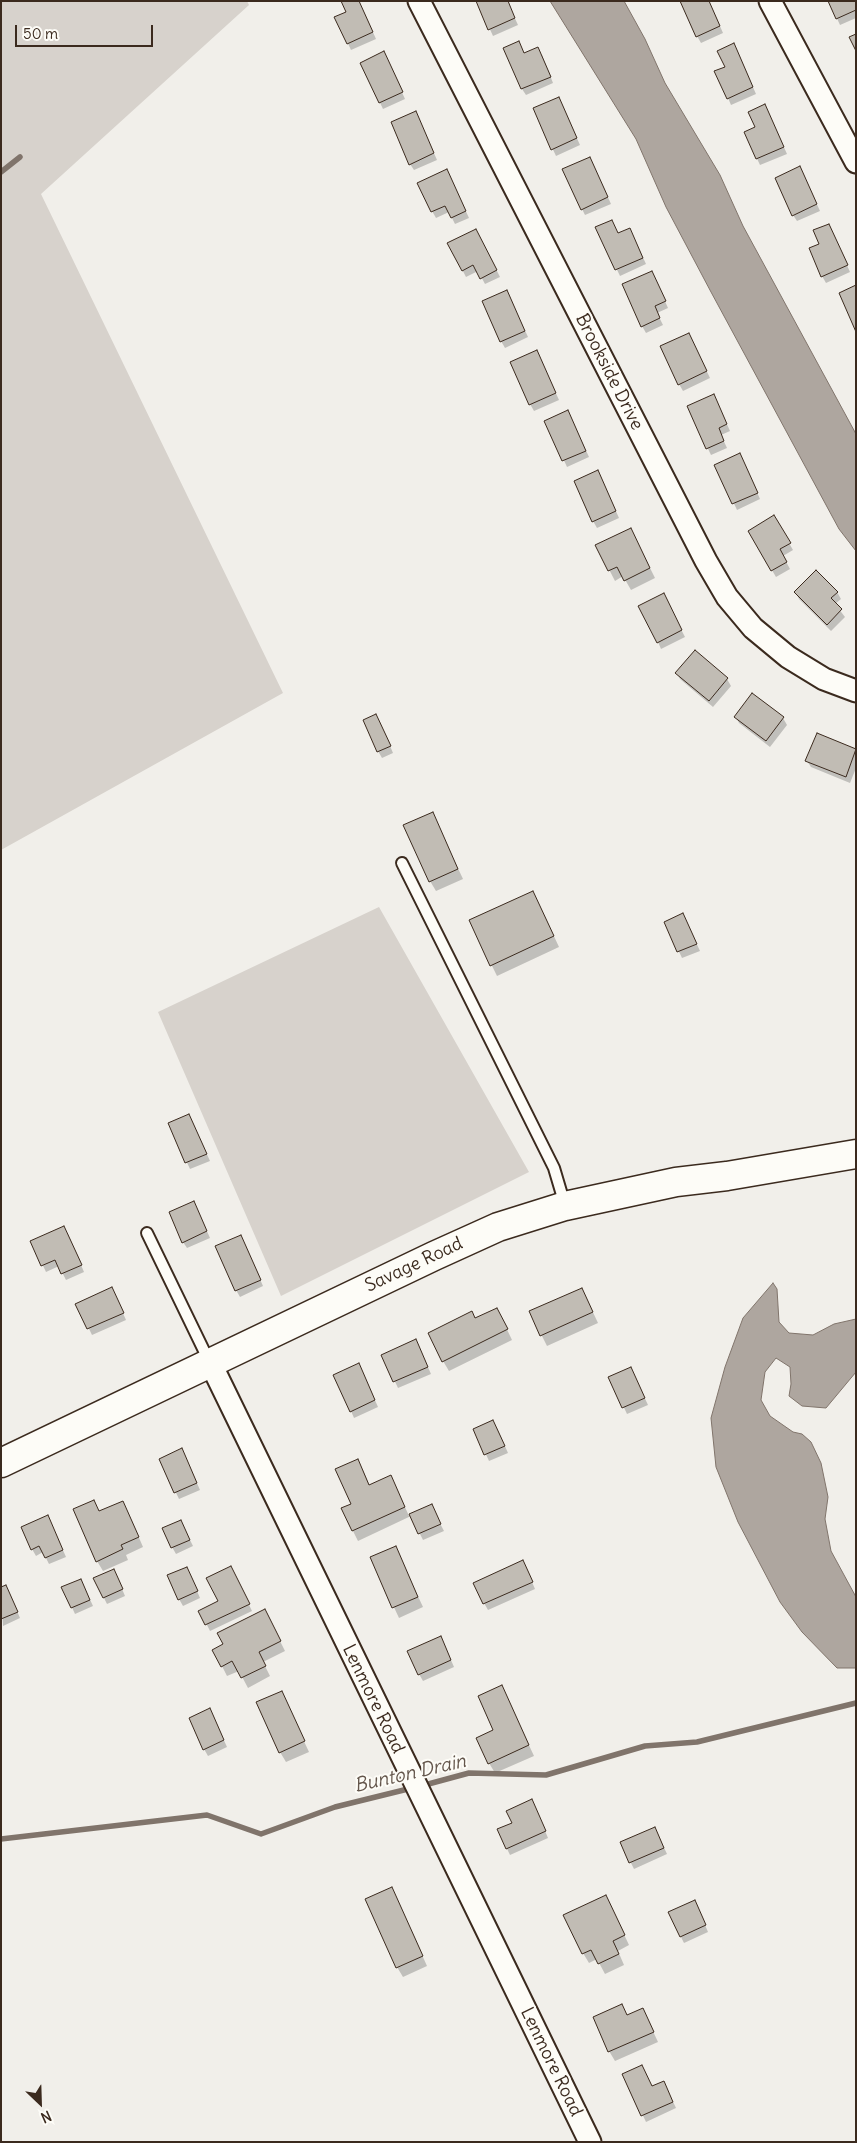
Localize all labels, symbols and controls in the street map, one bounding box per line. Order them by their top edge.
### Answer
scale bar [18,15,155,47]
text: 50 m [23,24,58,43]
street label: Brookside Drive [570,310,648,434]
street label: Savage Road [362,1233,466,1297]
street label: Lenmore Road [337,1641,409,1757]
water label: Bunton Drain [352,1750,468,1798]
street label: Lenmore Road [515,2004,587,2120]
north arrow [15,2078,65,2128]
text: N [38,2107,54,2127]

